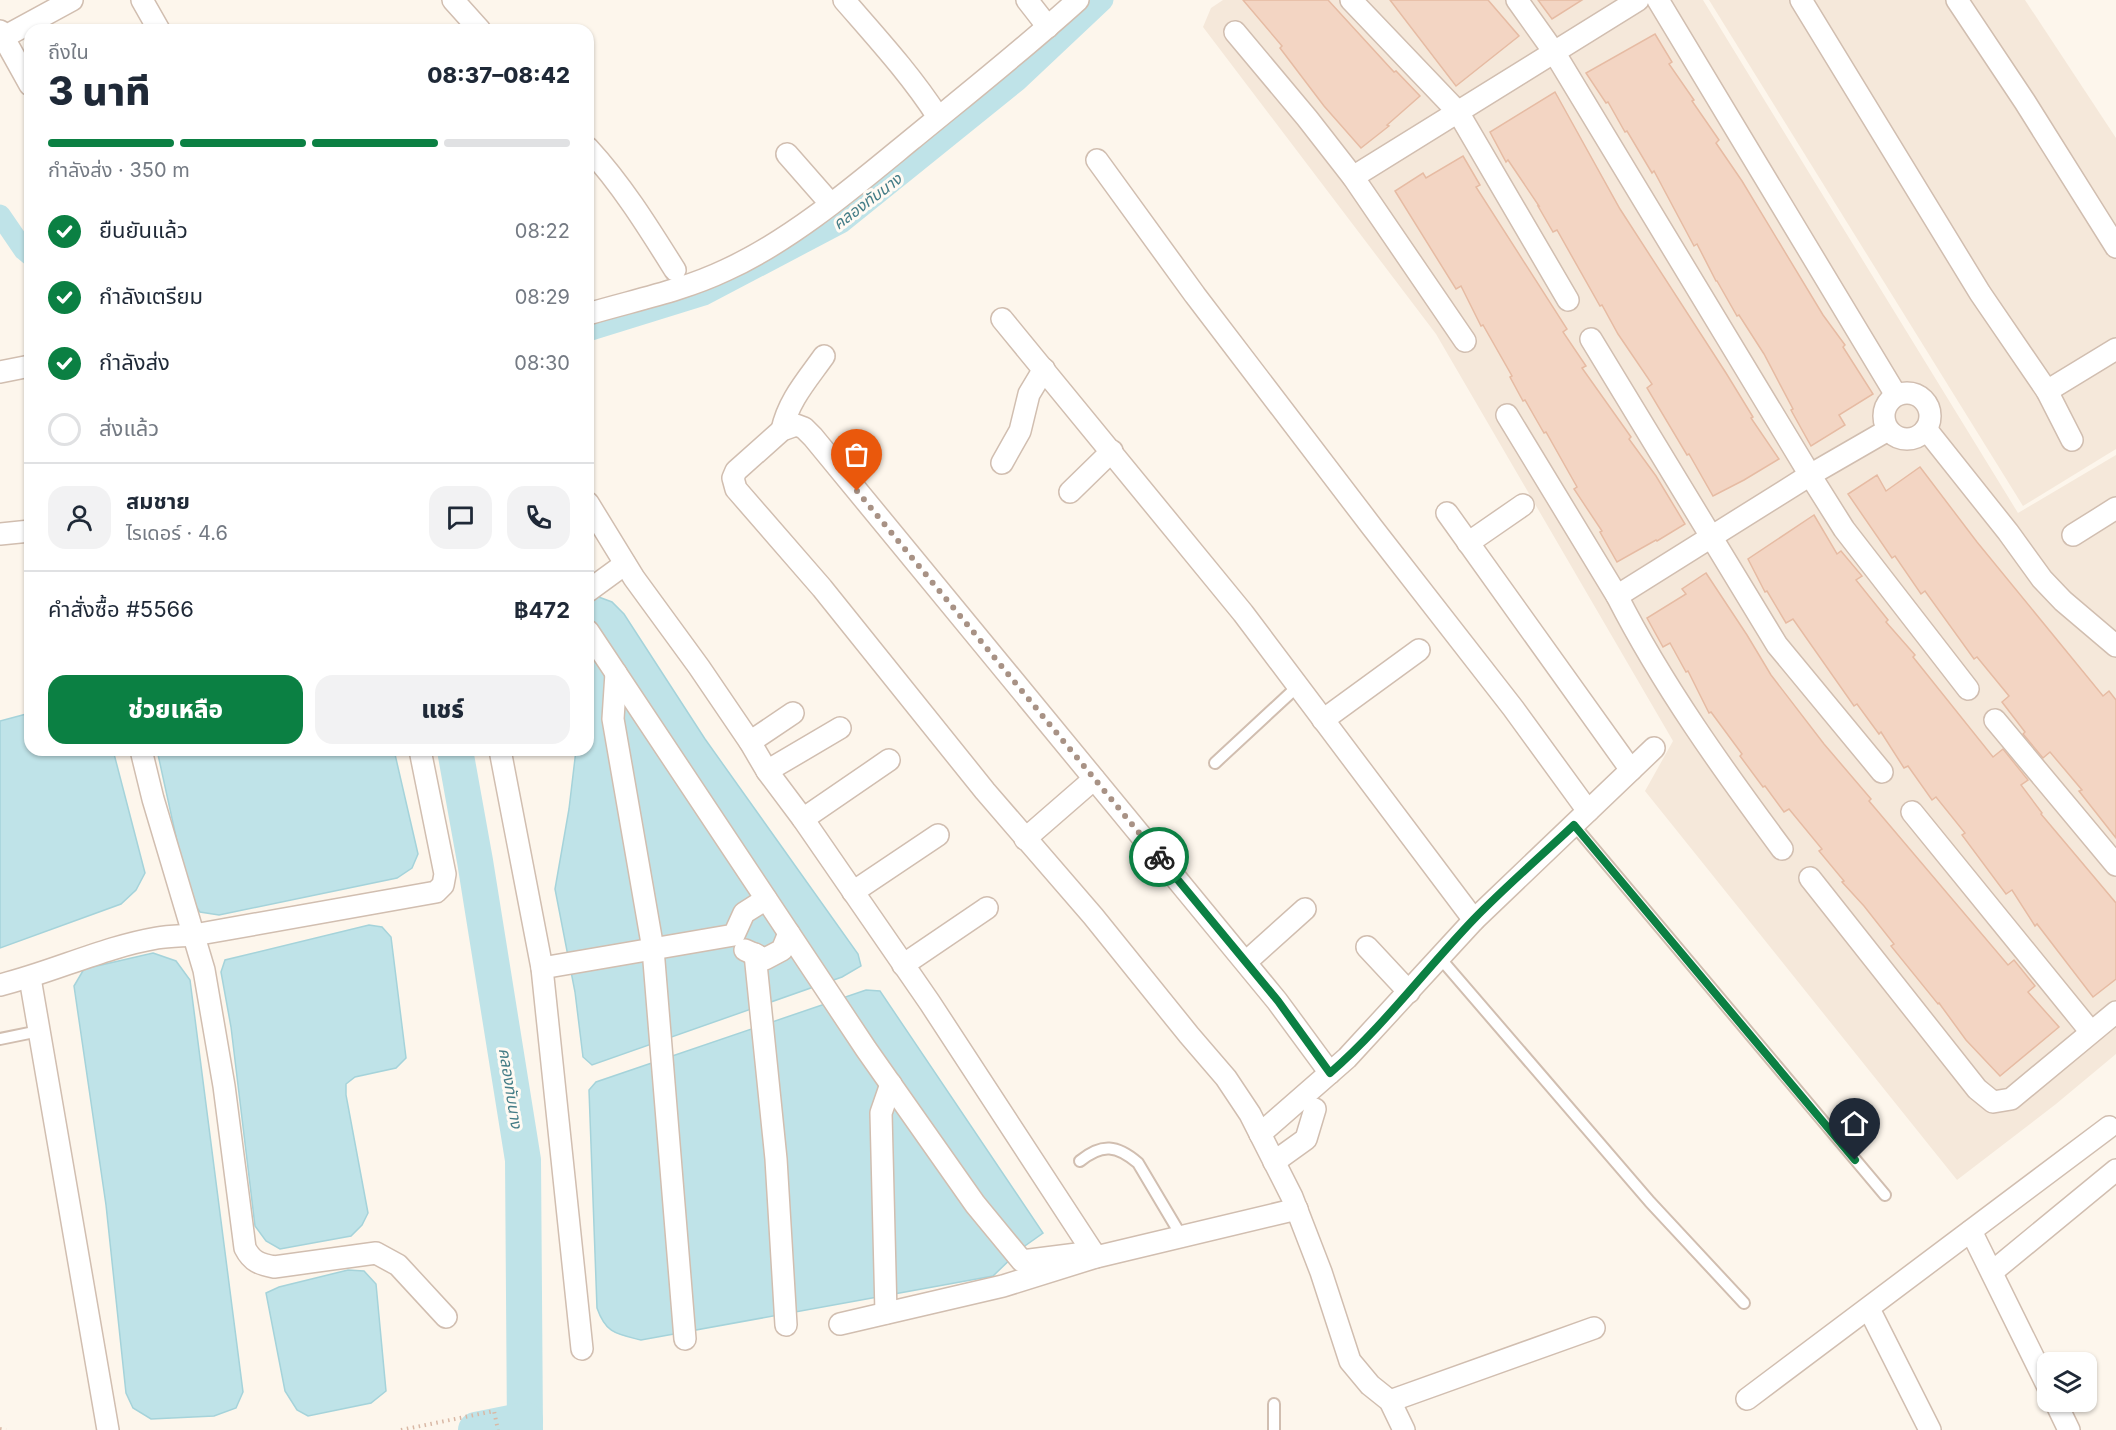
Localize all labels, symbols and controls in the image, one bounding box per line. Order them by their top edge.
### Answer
text: ถึงใน [48,40,89,64]
text: 08:37–08:42 [427,62,570,88]
text: 3 นาที [48,67,151,114]
text: กำลังส่ง · 350 m [48,158,190,182]
water label: คลองทับนาง [829,168,907,233]
icon: check [48,215,81,248]
text: ยืนยันแล้ว [99,217,188,243]
text: 08:22 [515,219,570,243]
icon: check [48,281,81,314]
text: กำลังเตรียม [99,283,203,309]
text: 08:29 [515,285,570,309]
icon: check [48,347,81,380]
text: กำลังส่ง [99,349,170,375]
text: 08:30 [514,351,570,375]
text: ส่งแล้ว [99,415,159,441]
pin [831,429,882,491]
icon: bag [840,438,873,471]
button: person [48,486,111,549]
button: chat [429,486,492,549]
button: phone [507,486,570,549]
text: สมชาย [126,488,190,514]
text: ไรเดอร์ · 4.6 [126,521,228,545]
text: คำสั่งซื้อ #5566 [48,596,194,622]
text: ฿472 [514,597,570,623]
button: ช่วยเหลือ [48,675,303,744]
button: แชร์ [315,675,570,744]
courier [1129,827,1189,887]
icon: bike [1143,841,1176,874]
water label: คลองทับนาง [495,1046,527,1131]
pin [1829,1098,1880,1160]
icon: home [1838,1107,1871,1140]
map controls [2037,1352,2097,1412]
button: layers [2037,1352,2097,1412]

